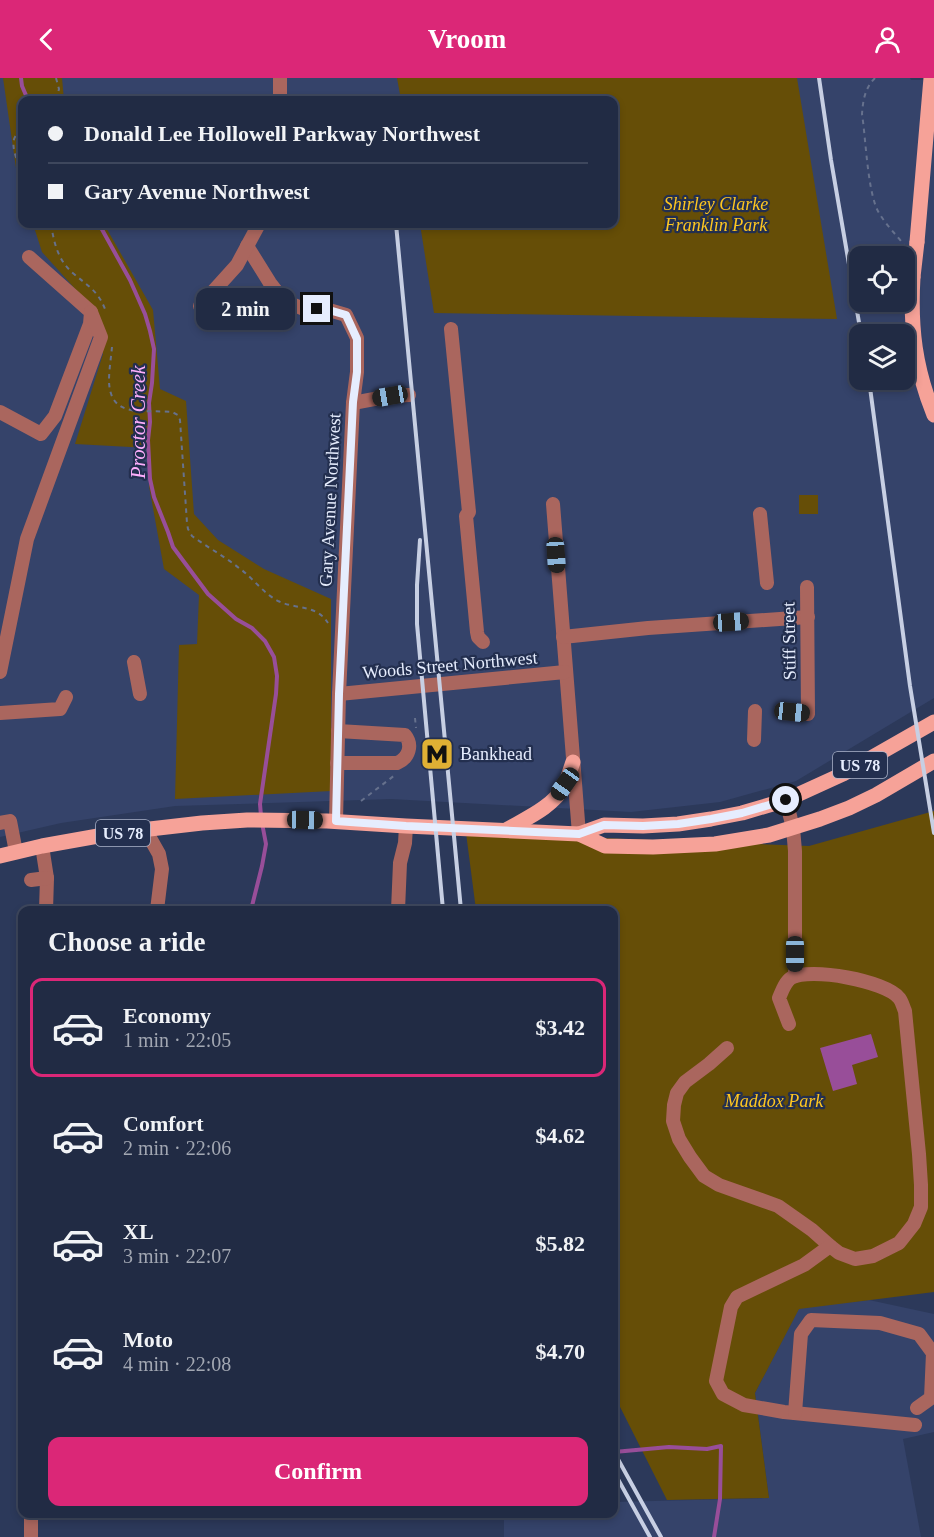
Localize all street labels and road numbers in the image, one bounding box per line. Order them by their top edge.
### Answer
street label: Gary Avenue Northwest [315,413,345,587]
street label: Stiff Street [778,602,800,680]
street label: Woods Street Northwest [362,647,538,683]
road number: US 78 [833,752,887,778]
road number: US 78 [96,820,150,846]

